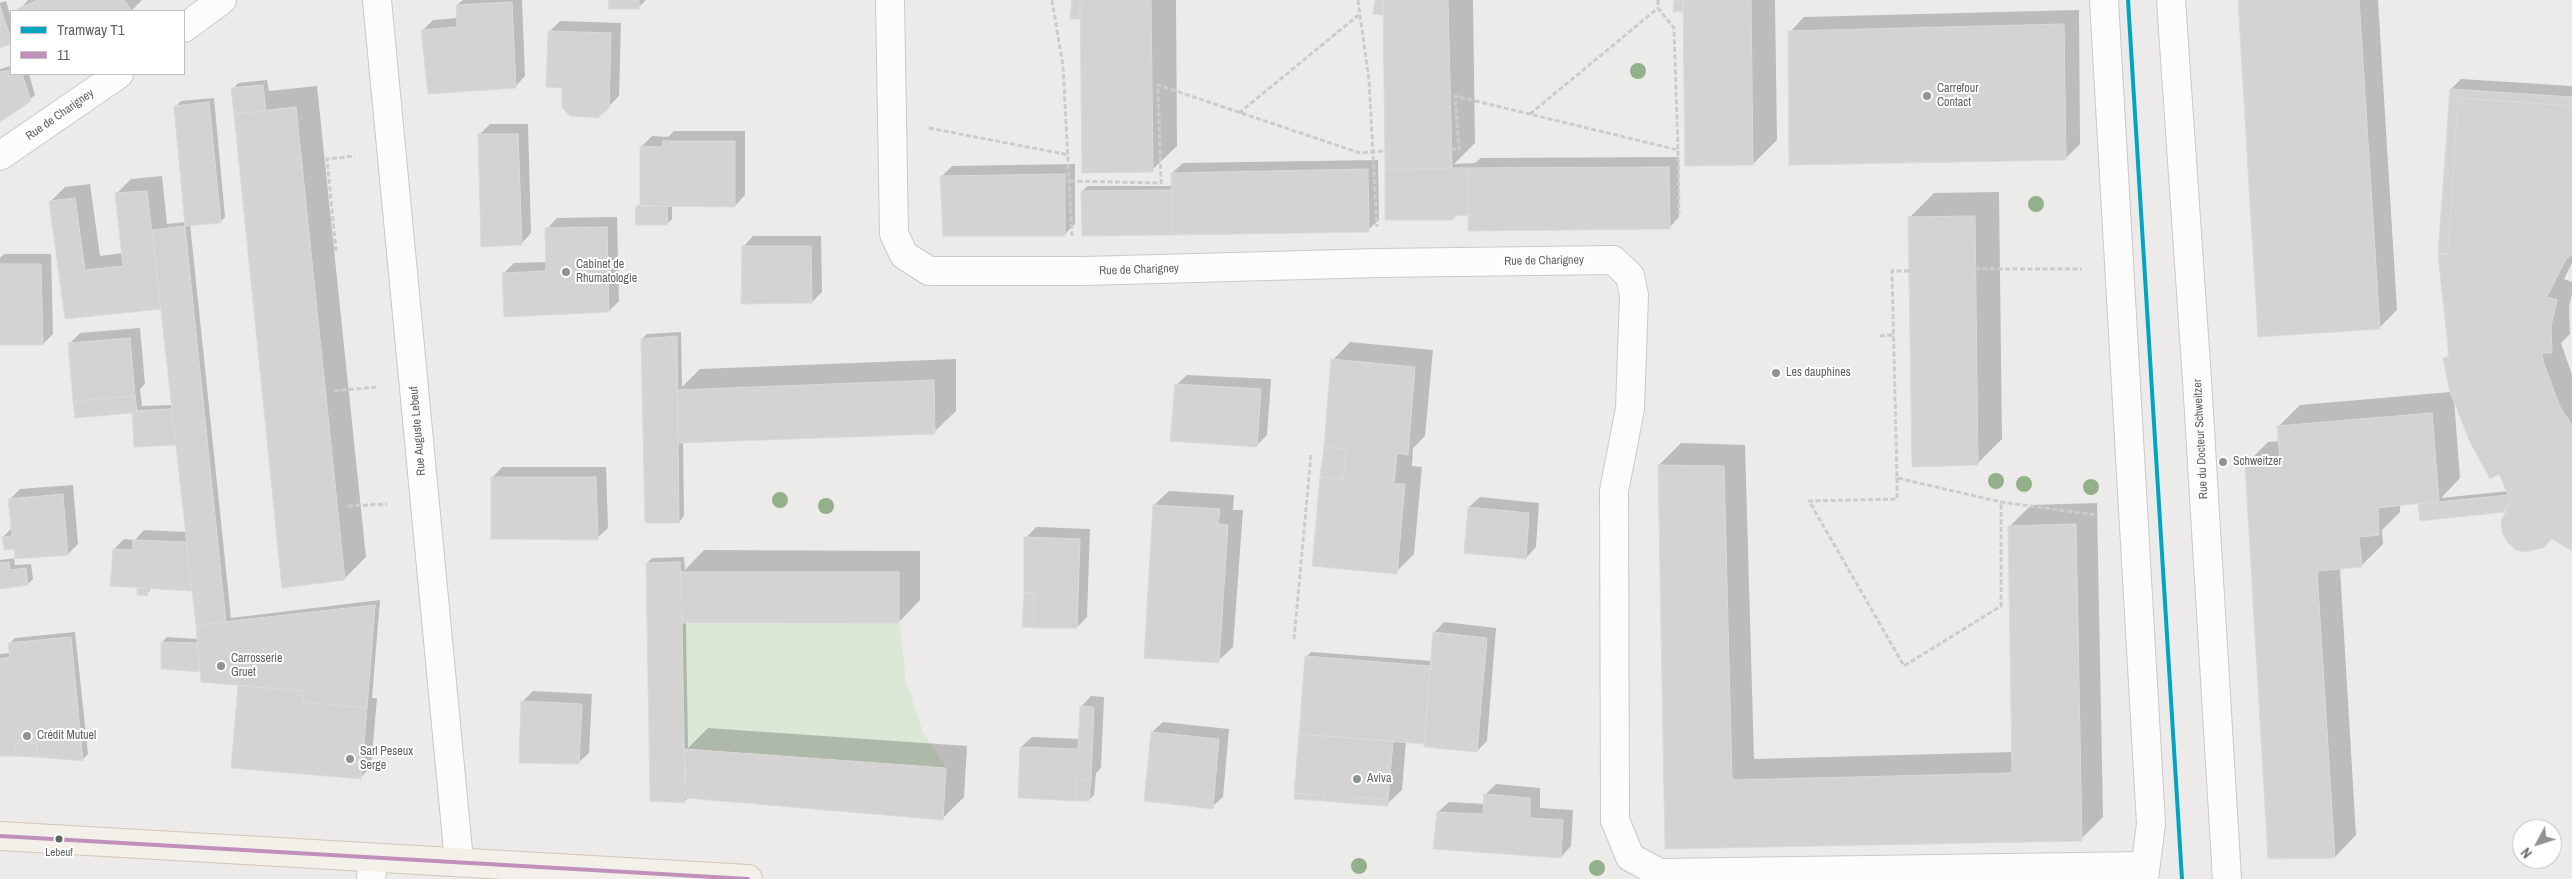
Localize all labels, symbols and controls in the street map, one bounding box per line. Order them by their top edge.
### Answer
legend [10,10,185,75]
text: Tramway T1 [57,19,125,40]
text: 11 [57,44,70,65]
place label: Carrefour Contact [1937,82,1979,110]
street label: Rue de Charigney [23,86,97,144]
marker: Carrefour Contact [1921,90,1933,102]
street label: Rue de Charigney [1504,253,1584,269]
place label: Cabinet de Rhumatologie [576,258,637,286]
street label: Rue de Charigney [1099,261,1179,279]
marker: Cabinet de Rhumatologie [560,266,572,278]
place label: Les dauphines [1786,366,1851,380]
marker: Les dauphines [1770,367,1782,379]
street label: Rue du Docteur Schweitzer [2191,379,2211,499]
street label: Rue Auguste Lebeuf [407,386,429,476]
place label: Schweitzer [2233,455,2282,469]
marker: Schweitzer [2217,456,2229,468]
place label: Carrosserie Gruet [231,652,282,680]
marker: Carrosserie Gruet [215,660,227,672]
place label: Crédit Mutuel [37,729,96,743]
marker: Crédit Mutuel [21,730,33,742]
place label: Sarl Peseux Serge [360,745,413,773]
marker: Sarl Peseux Serge [344,753,356,765]
place label: Aviva [1367,772,1391,786]
marker: Aviva [1351,773,1363,785]
north arrow [2512,819,2562,869]
marker: Lebeuf [54,834,64,844]
text: N [2517,844,2536,862]
place label: Lebeuf [45,846,73,860]

